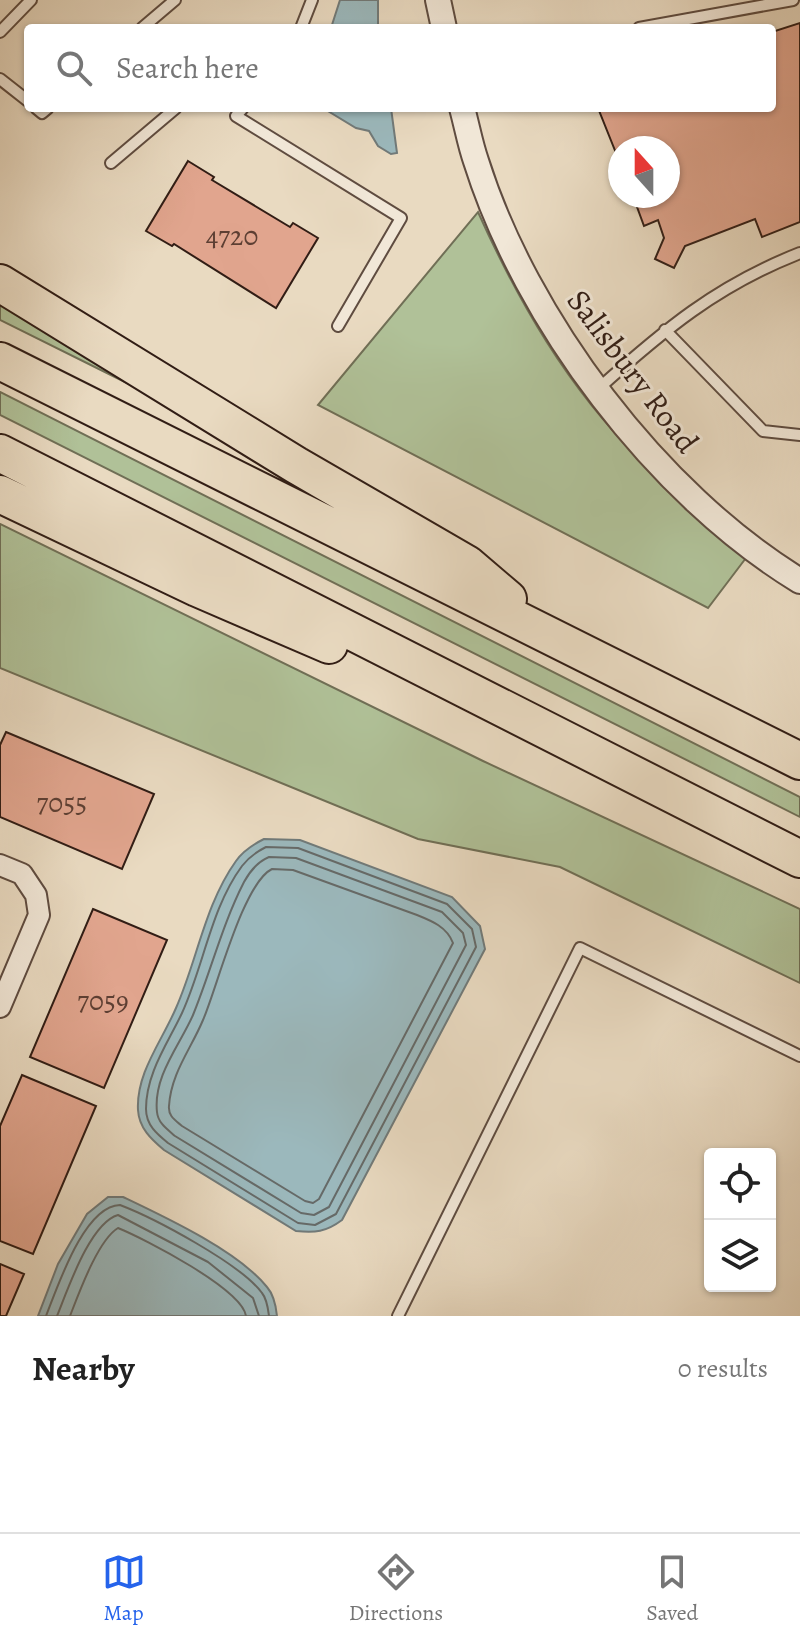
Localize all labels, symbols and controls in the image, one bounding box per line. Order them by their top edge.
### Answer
search box [24,24,776,112]
icon: search [52,46,96,90]
text: Search here [116,48,259,88]
north arrow [608,136,680,208]
house number: 4720 [206,217,258,255]
street label: Salisbury Road [557,280,710,463]
house number: 7055 [37,784,87,822]
house number: 7059 [77,982,129,1020]
map controls [704,1148,776,1292]
button: locate [704,1148,776,1220]
button: layers [704,1220,776,1292]
text: Nearby [32,1345,135,1392]
text: 0 results [678,1351,768,1386]
tab: Map [102,1550,146,1628]
tab: Directions [349,1550,443,1628]
tab: Saved [646,1550,698,1628]

